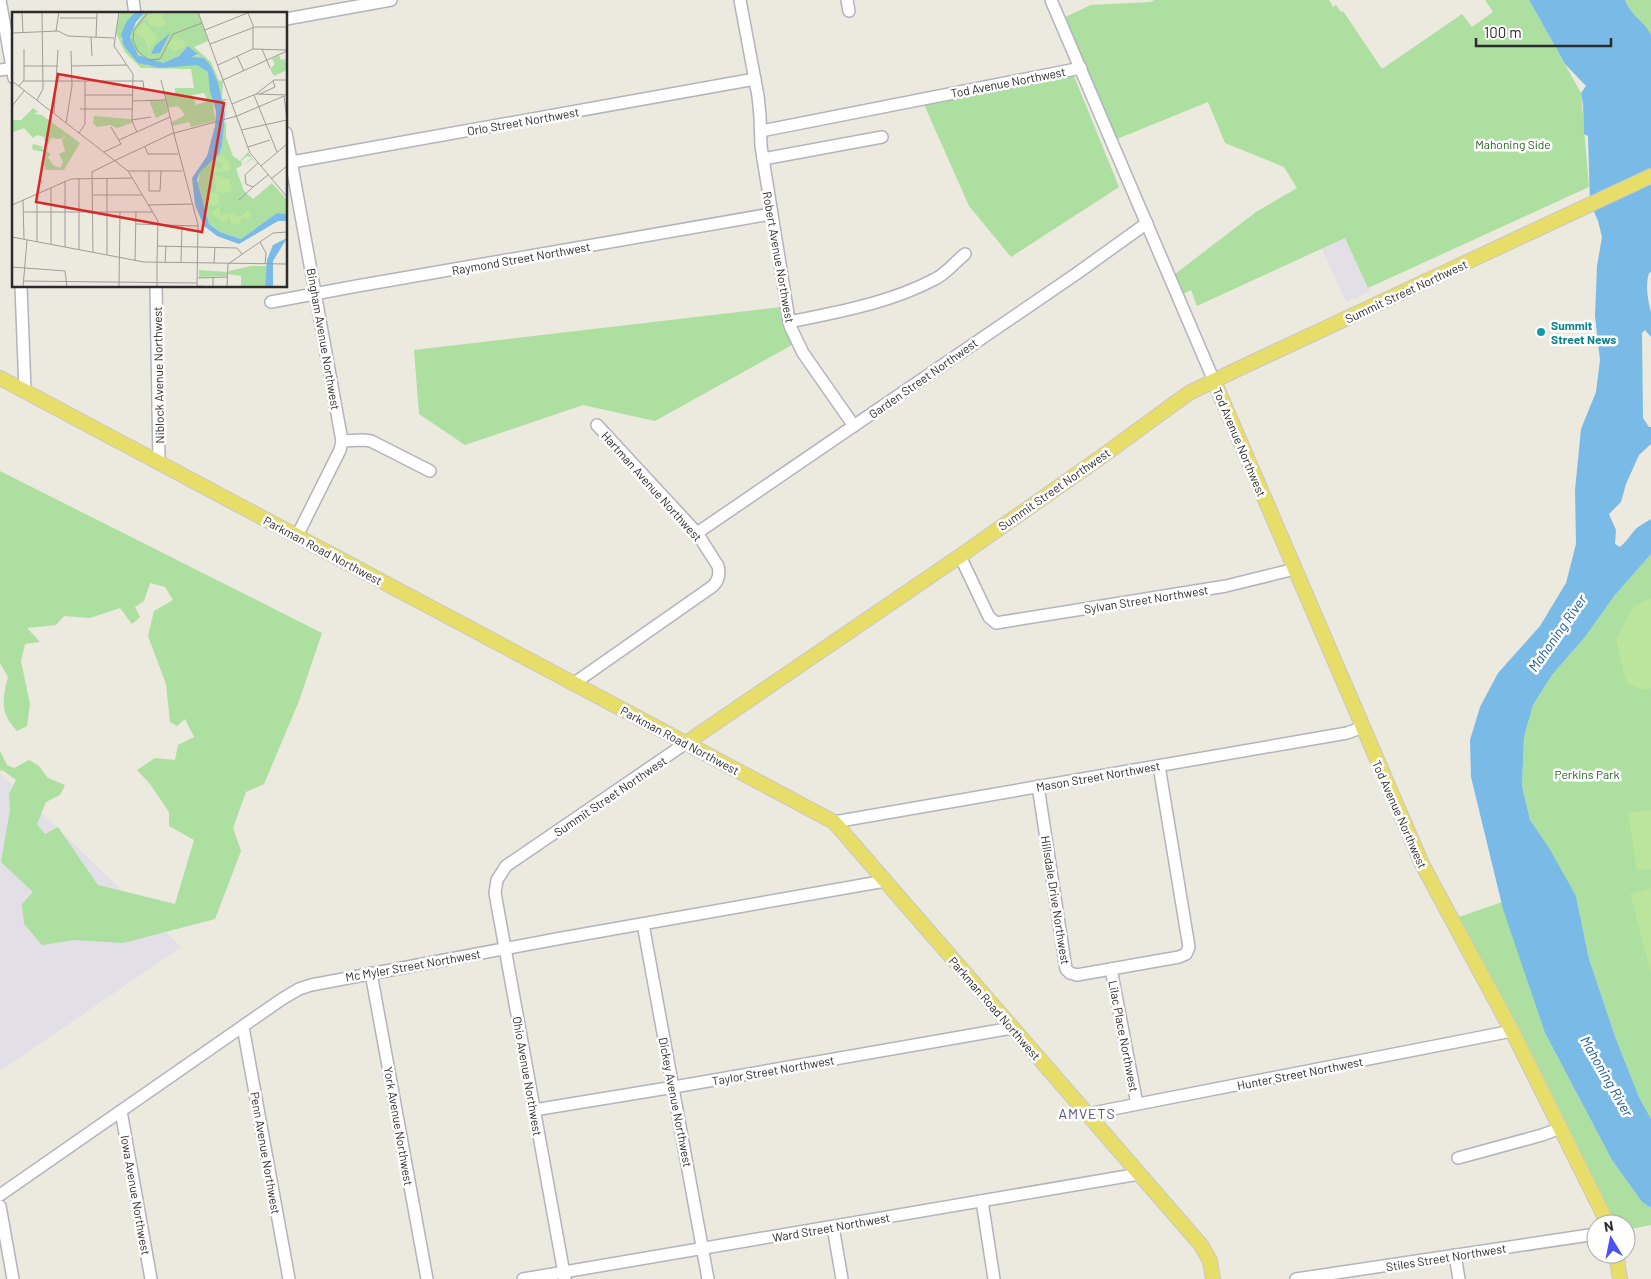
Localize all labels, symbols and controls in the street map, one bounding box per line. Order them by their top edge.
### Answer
inset map [12,12,288,288]
scale bar [1476,15,1611,47]
text: 100 m [1484,23,1522,41]
street label: Tod Avenue Northwest [949,64,1067,100]
street label: Orlo Street Northwest [466,104,580,138]
park label: Mahoning Side [1475,137,1551,151]
street label: Robert Avenue Northwest [761,190,797,324]
street label: Raymond Street Northwest [451,239,591,277]
street label: Summit Street Northwest [1343,257,1469,325]
street label: Bingham Avenue Northwest [305,267,343,411]
street label: Niblock Avenue Northwest [150,306,166,444]
place label: Summit Street News [1551,318,1616,346]
marker: Summit Street News [1535,326,1547,338]
street label: Garden Street Northwest [866,335,980,421]
street label: Tod Avenue Northwest [1211,386,1269,498]
street label: Hartman Avenue Northwest [599,428,705,544]
street label: Summit Street Northwest [995,445,1113,533]
street label: Parkman Road Northwest [261,513,385,587]
street label: Sylvan Street Northwest [1083,582,1209,616]
water label: Mahoning River [1524,590,1590,675]
street label: Parkman Road Northwest [618,703,742,777]
street label: Summit Street Northwest [551,753,669,839]
street label: Mason Street Northwest [1035,758,1161,794]
street label: Tod Avenue Northwest [1370,758,1430,870]
park label: Perkins Park [1555,767,1619,781]
street label: Hillsdale Drive Northwest [1039,835,1073,965]
street label: Mc Myler Street Northwest [344,946,482,984]
street label: Parkman Road Northwest [946,954,1044,1062]
street label: Lilac Place Northwest [1106,979,1142,1093]
street label: Ohio Avenue Northwest [511,1015,545,1137]
water label: Mahoning River [1577,1033,1637,1120]
street label: Dickey Avenue Northwest [657,1036,695,1168]
street label: Taylor Street Northwest [711,1052,835,1088]
street label: Hunter Street Northwest [1236,1054,1364,1092]
street label: York Avenue Northwest [382,1065,416,1187]
street label: Penn Avenue Northwest [248,1091,284,1215]
district label: AMVETS [1058,1105,1116,1122]
street label: Iowa Avenue Northwest [119,1134,153,1256]
street label: Ward Street Northwest [771,1210,891,1244]
north arrow [1586,1214,1636,1264]
text: N [1603,1217,1615,1235]
street label: Stiles Street Northwest [1385,1241,1507,1273]

